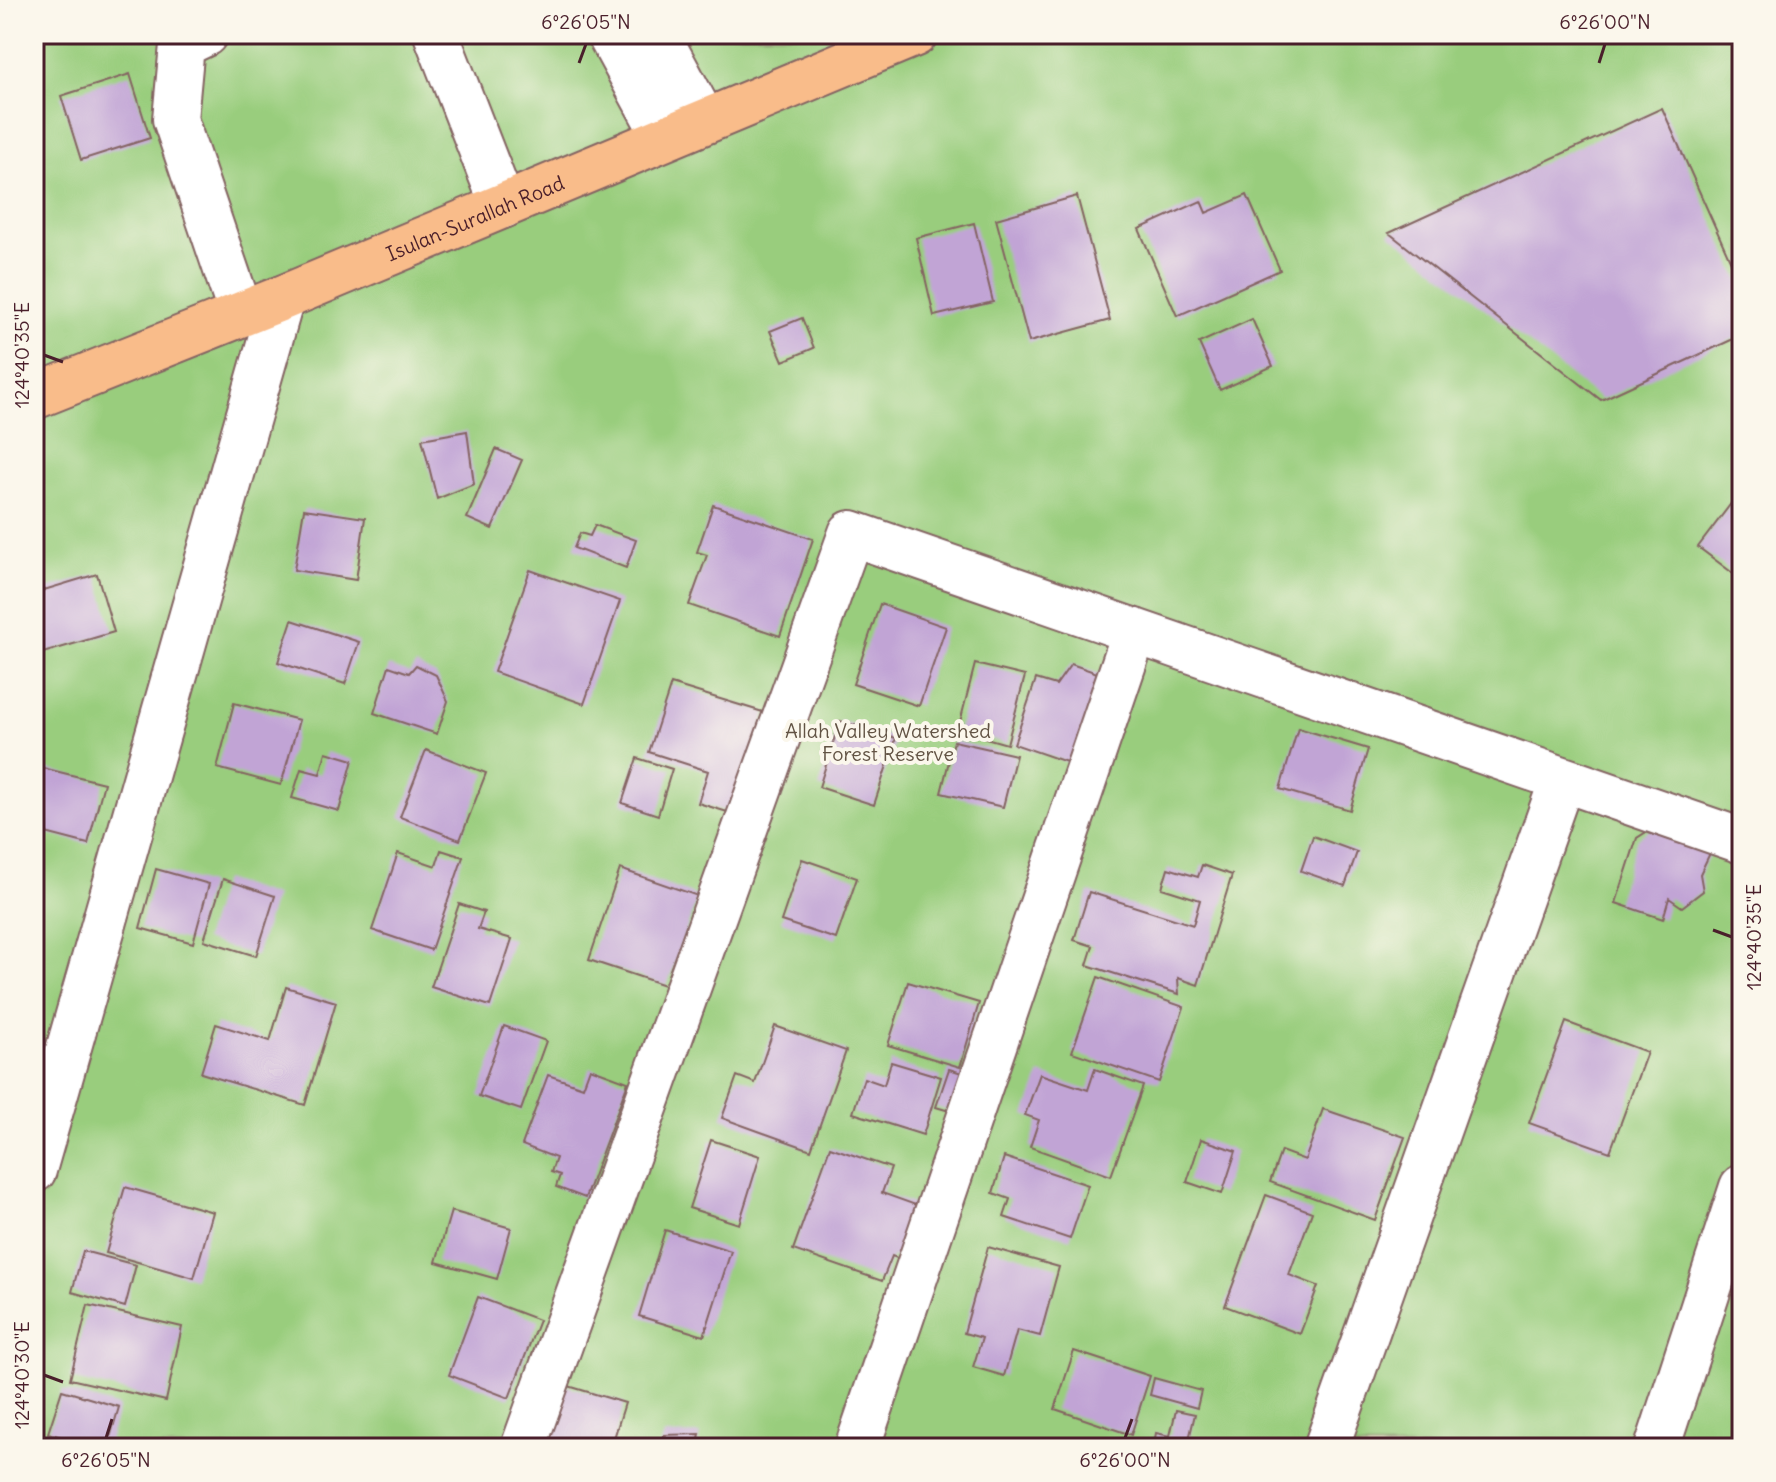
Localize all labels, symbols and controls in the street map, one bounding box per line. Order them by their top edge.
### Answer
text: 6°26'05"N [541,9,631,34]
text: 6°26'00"N [1559,9,1651,34]
street label: Isulan-Surallah Road [382,169,568,266]
text: 124°40'35"E [9,302,34,408]
park label: Allah Valley Watershed Forest Reserve [785,718,991,766]
text: 124°40'35"E [1741,884,1766,990]
text: 124°40'30"E [9,1321,34,1429]
text: 6°26'05"N [61,1447,151,1472]
text: 6°26'00"N [1079,1447,1171,1472]

